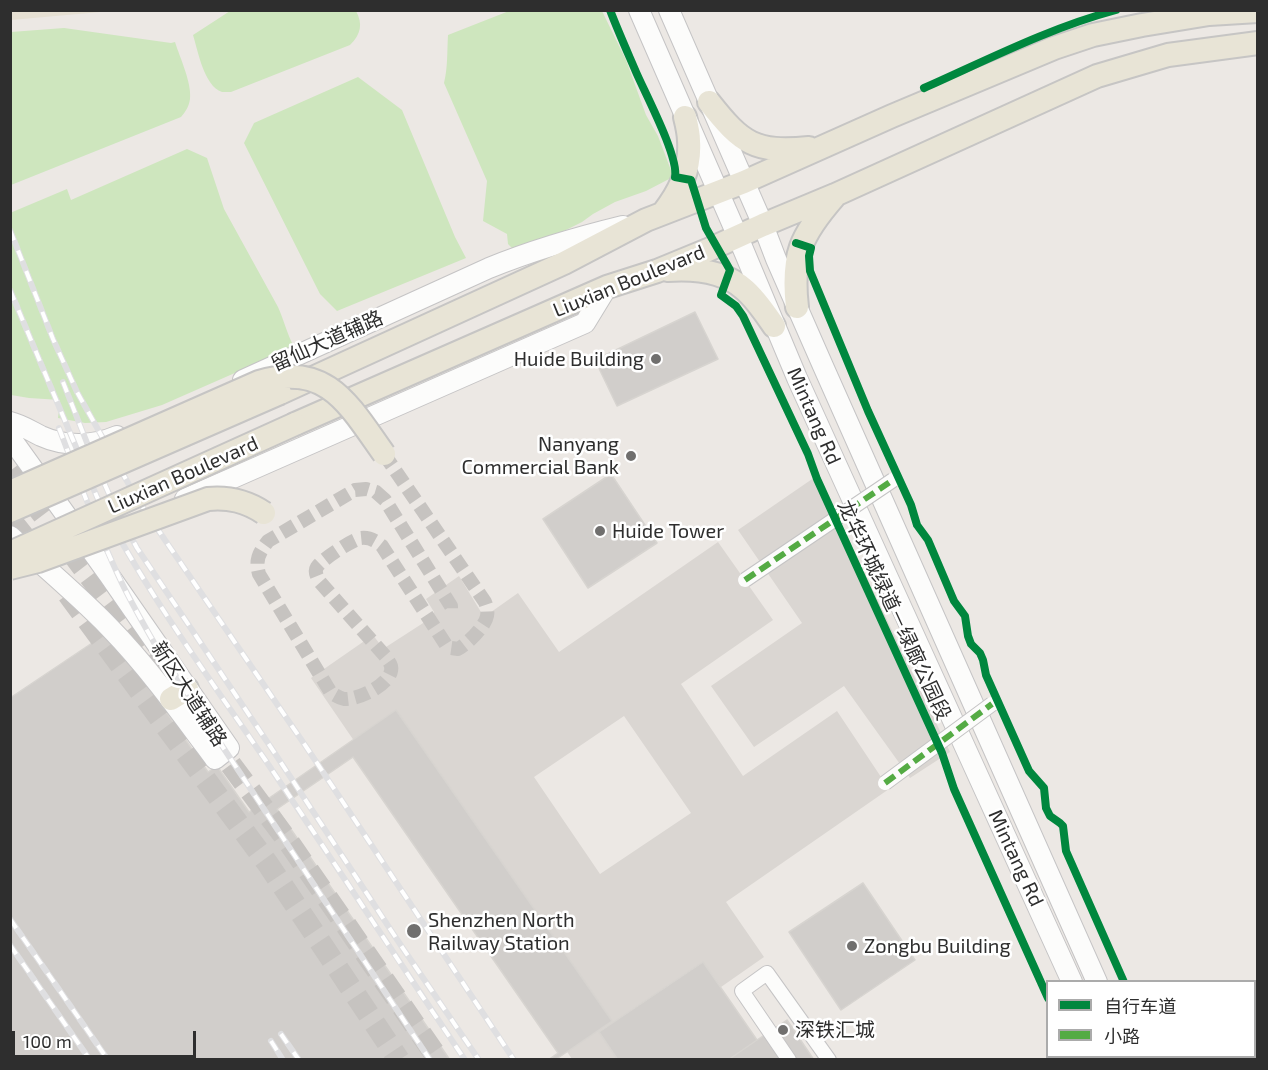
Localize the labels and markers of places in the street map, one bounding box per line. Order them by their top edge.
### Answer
place label: Huide Building [514,347,644,371]
marker: Huide Building [649,352,663,366]
place label: Nanyang Commercial Bank [461,432,619,479]
marker: Nanyang Commercial Bank [624,449,638,463]
place label: Huide Tower [612,519,724,543]
marker: Huide Tower [593,524,607,538]
place label: Shenzhen North Railway Station [428,908,575,955]
marker: Shenzhen North Railway Station [405,922,423,940]
place label: Zongbu Building [864,934,1011,958]
marker: Zongbu Building [845,939,859,953]
place label: 深铁汇城 [795,1018,875,1042]
marker: 深铁汇城 [776,1023,790,1037]

